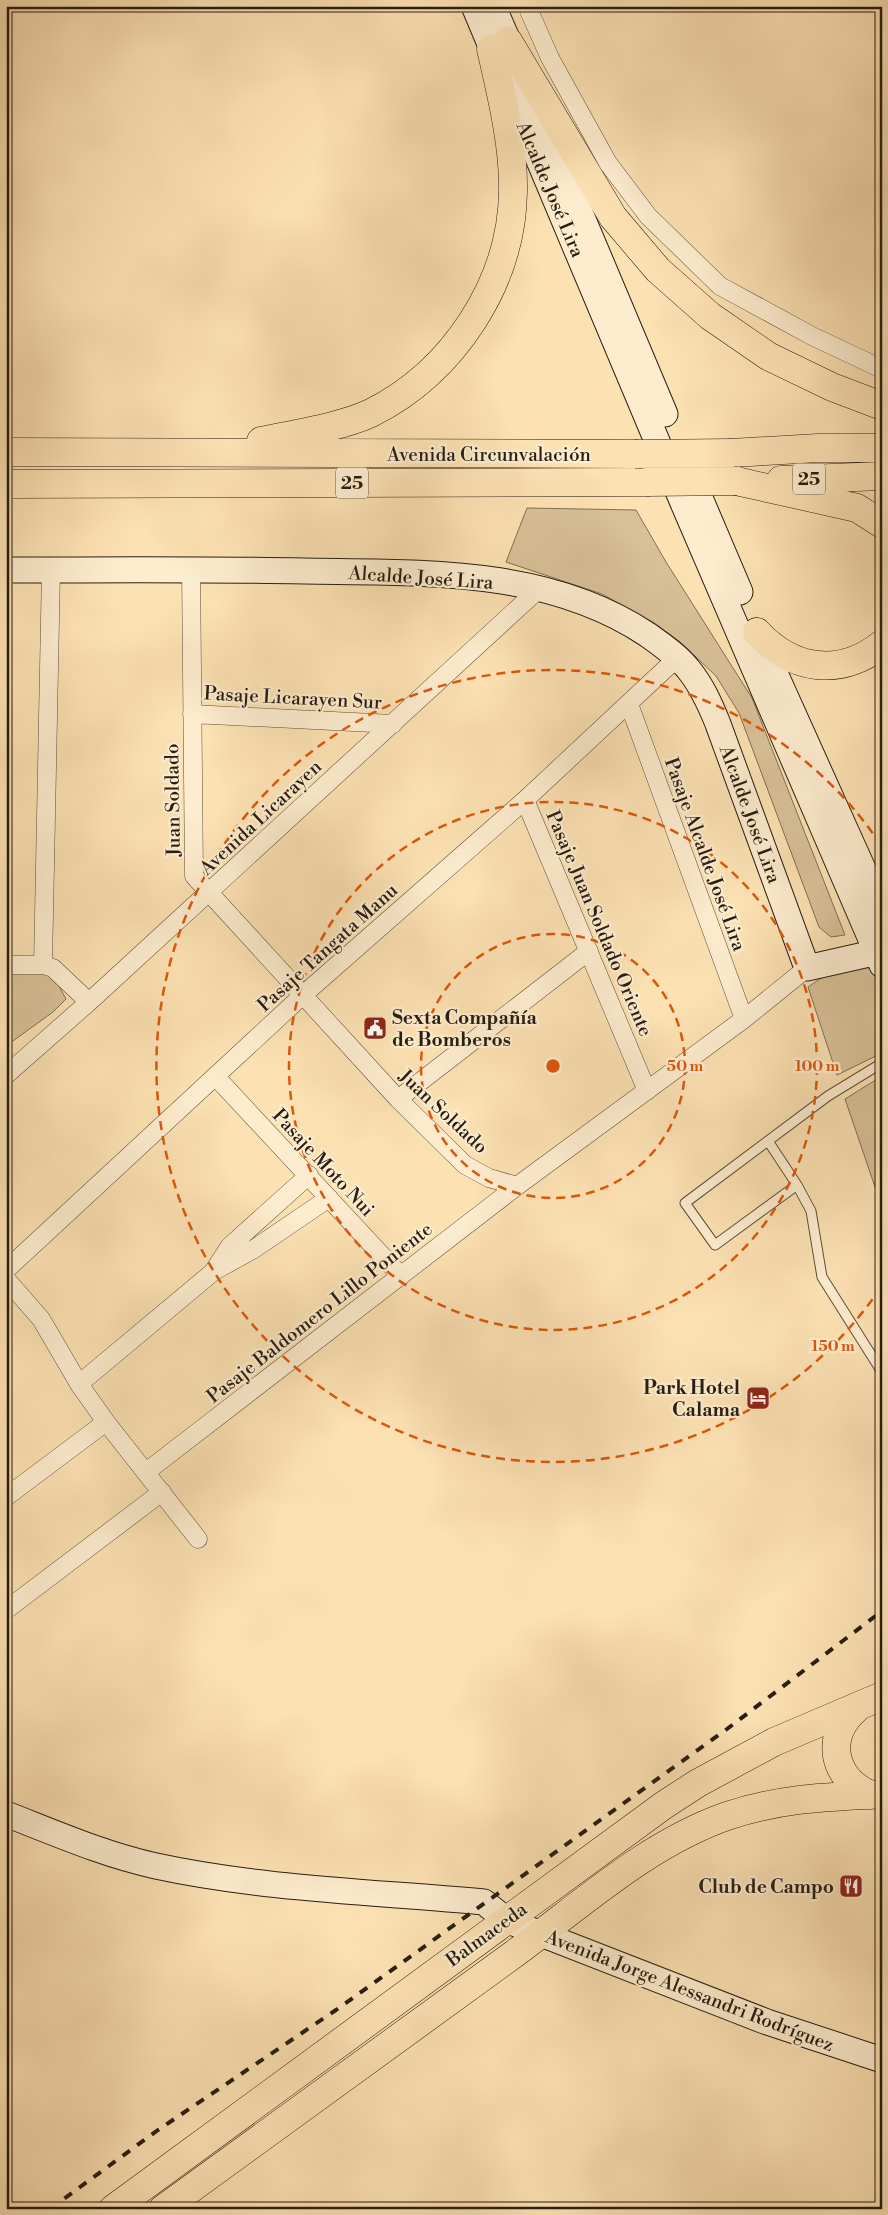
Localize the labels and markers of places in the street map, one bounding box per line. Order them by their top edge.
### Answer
place label: Sexta Compañía de Bomberos [392,1006,537,1052]
public building icon: Sexta Compañía de Bomberos [362,1015,388,1041]
centre of rings [544,1057,562,1075]
place label: Park Hotel Calama [643,1376,741,1422]
hotel icon: Park Hotel Calama [745,1385,771,1411]
restaurant icon: Club de Campo [838,1873,864,1899]
place label: Club de Campo [698,1875,834,1899]

